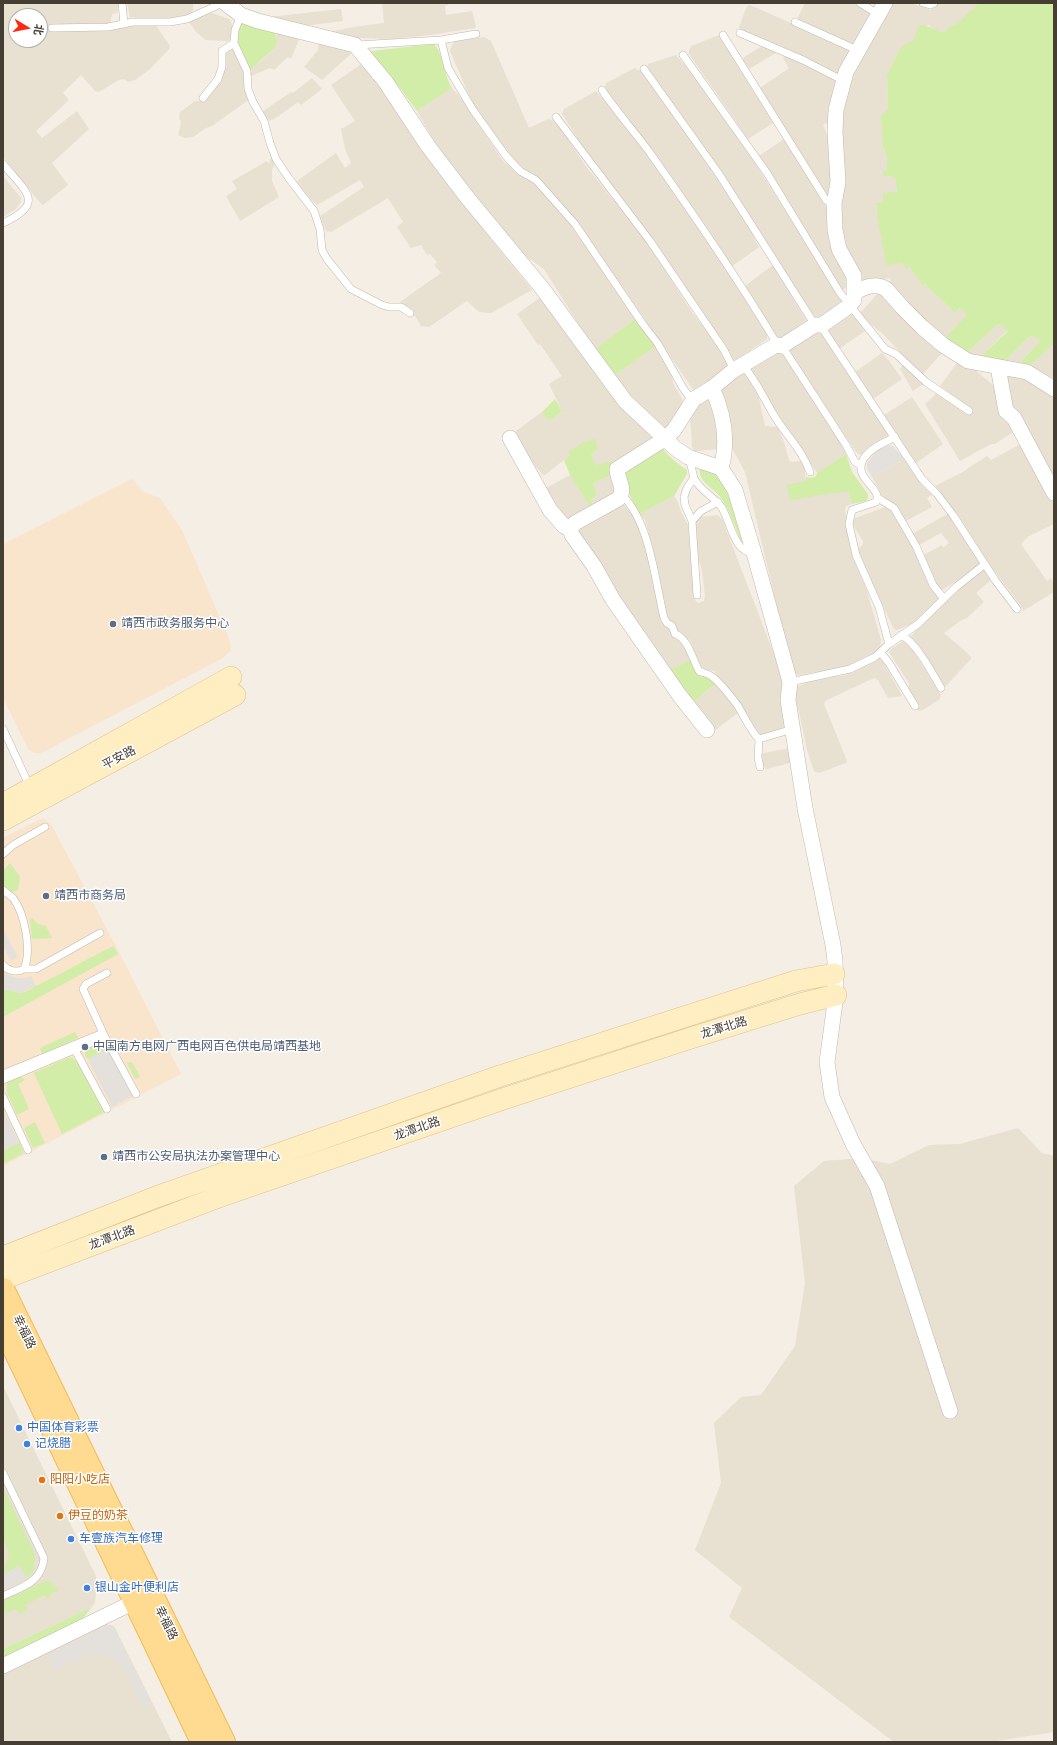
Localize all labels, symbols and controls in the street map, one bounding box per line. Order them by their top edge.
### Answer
north arrow [8,8,48,48]
text: 北 [31,23,48,37]
place label: 靖西市政务服务中心 [121,617,229,631]
marker: 靖西市政务服务中心 [108,619,118,629]
street label: 平安路 [100,743,138,773]
place label: 靖西市商务局 [54,889,126,903]
marker: 靖西市商务局 [41,891,51,901]
street label: 龙潭北路 [699,1014,749,1042]
place label: 中国南方电网广西电网百色供电局靖西基地 [93,1040,321,1054]
marker: 中国南方电网广西电网百色供电局靖西基地 [80,1042,90,1052]
street label: 龙潭北路 [392,1114,442,1144]
place label: 靖西市公安局执法办案管理中心 [112,1150,280,1164]
marker: 靖西市公安局执法办案管理中心 [99,1152,109,1162]
street label: 龙潭北路 [87,1223,137,1253]
street label: 幸福路 [10,1313,38,1351]
place label: 中国体育彩票 [27,1421,99,1435]
marker: 中国体育彩票 [14,1423,24,1433]
place label: 记烧腊 [35,1437,71,1451]
marker: 记烧腊 [22,1439,32,1449]
place label: 阳阳小吃店 [50,1473,110,1487]
marker: 阳阳小吃店 [37,1475,47,1485]
place label: 伊豆的奶茶 [68,1509,128,1523]
marker: 伊豆的奶茶 [55,1511,65,1521]
place label: 车壹族汽车修理 [79,1532,163,1546]
marker: 车壹族汽车修理 [66,1534,76,1544]
place label: 银山金叶便利店 [95,1581,179,1595]
marker: 银山金叶便利店 [82,1583,92,1593]
street label: 幸福路 [152,1604,180,1642]

